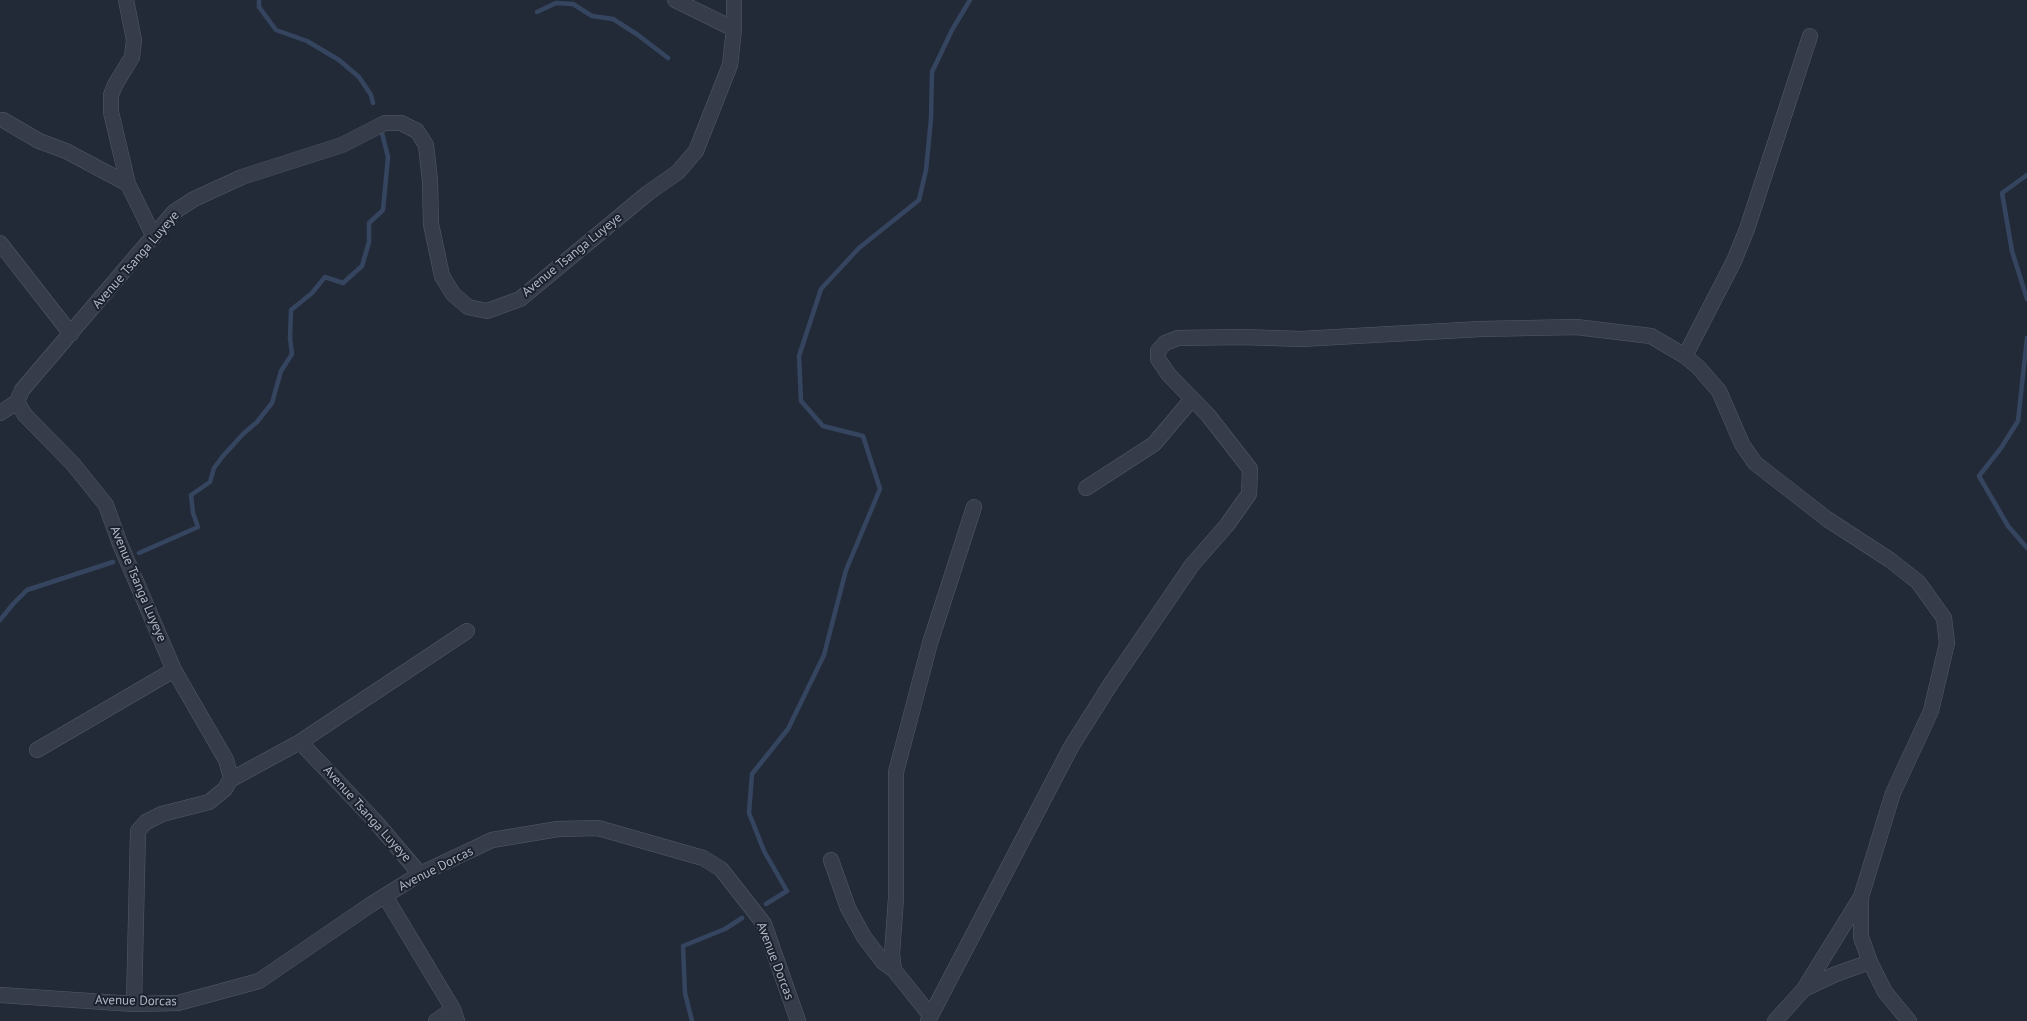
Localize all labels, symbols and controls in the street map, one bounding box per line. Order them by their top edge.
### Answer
street label: Avenue Tsanga Luyeye [89,208,183,312]
street label: Avenue Tsanga Luyeye [519,210,625,300]
street label: Avenue Tsanga Luyeye [107,524,169,644]
street label: Avenue Tsanga Luyeye [320,763,414,865]
street label: Avenue Dorcas [396,843,476,895]
street label: Avenue Dorcas [753,920,797,1002]
street label: Avenue Dorcas [95,992,177,1010]

